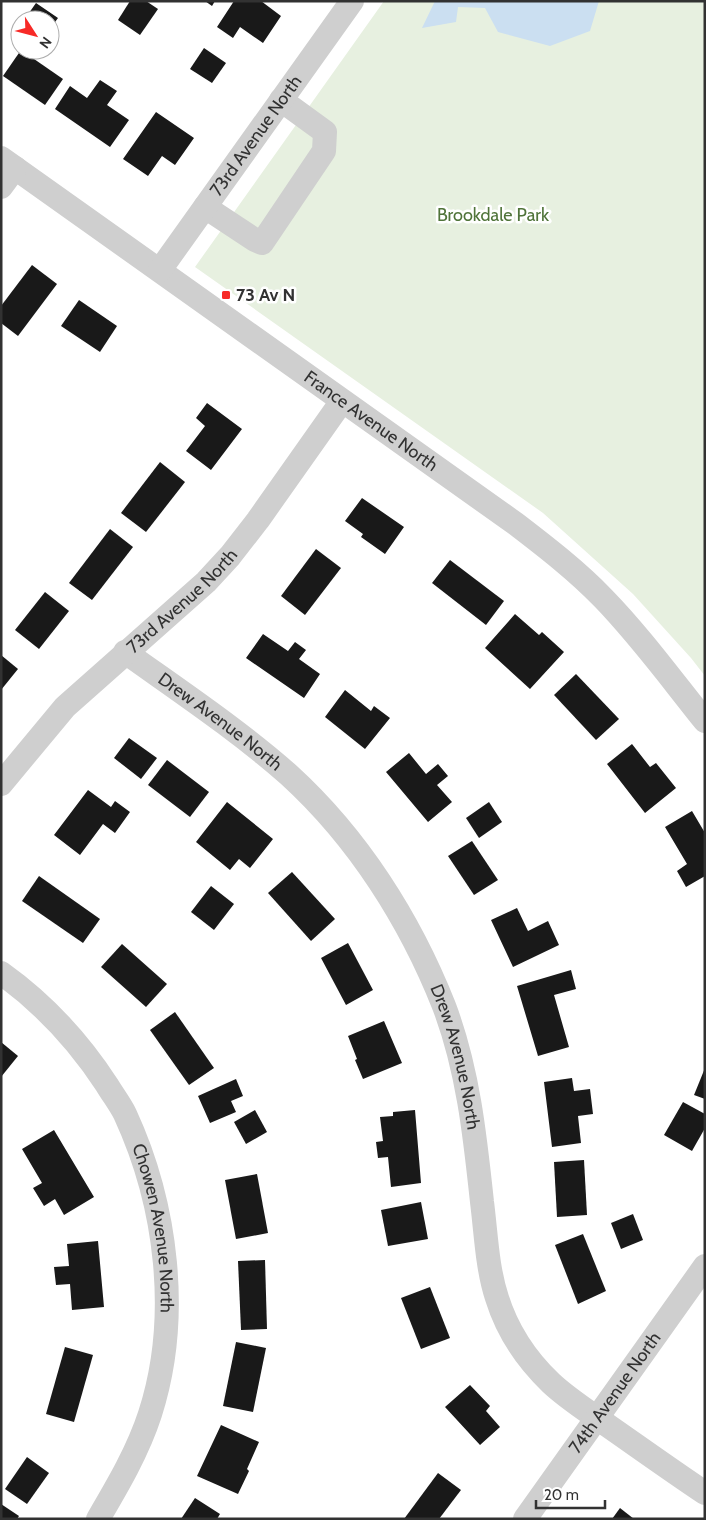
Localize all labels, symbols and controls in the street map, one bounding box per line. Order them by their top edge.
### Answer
north arrow [10,10,60,60]
text: N [35,33,56,52]
street label: 73rd Avenue North [205,71,306,200]
park label: Brookdale Park [437,204,550,226]
place label: 73 Av N [236,284,295,306]
marker: 73 Av N [220,289,232,301]
street label: France Avenue North [300,366,442,476]
street label: 73rd Avenue North [122,545,242,658]
street label: Drew Avenue North [154,668,287,775]
street label: Drew Avenue North [425,981,484,1131]
street label: Chowen Avenue North [127,1141,178,1313]
street label: 74th Avenue North [564,1328,665,1458]
scale bar [536,1478,605,1510]
text: 20 m [544,1486,579,1504]

